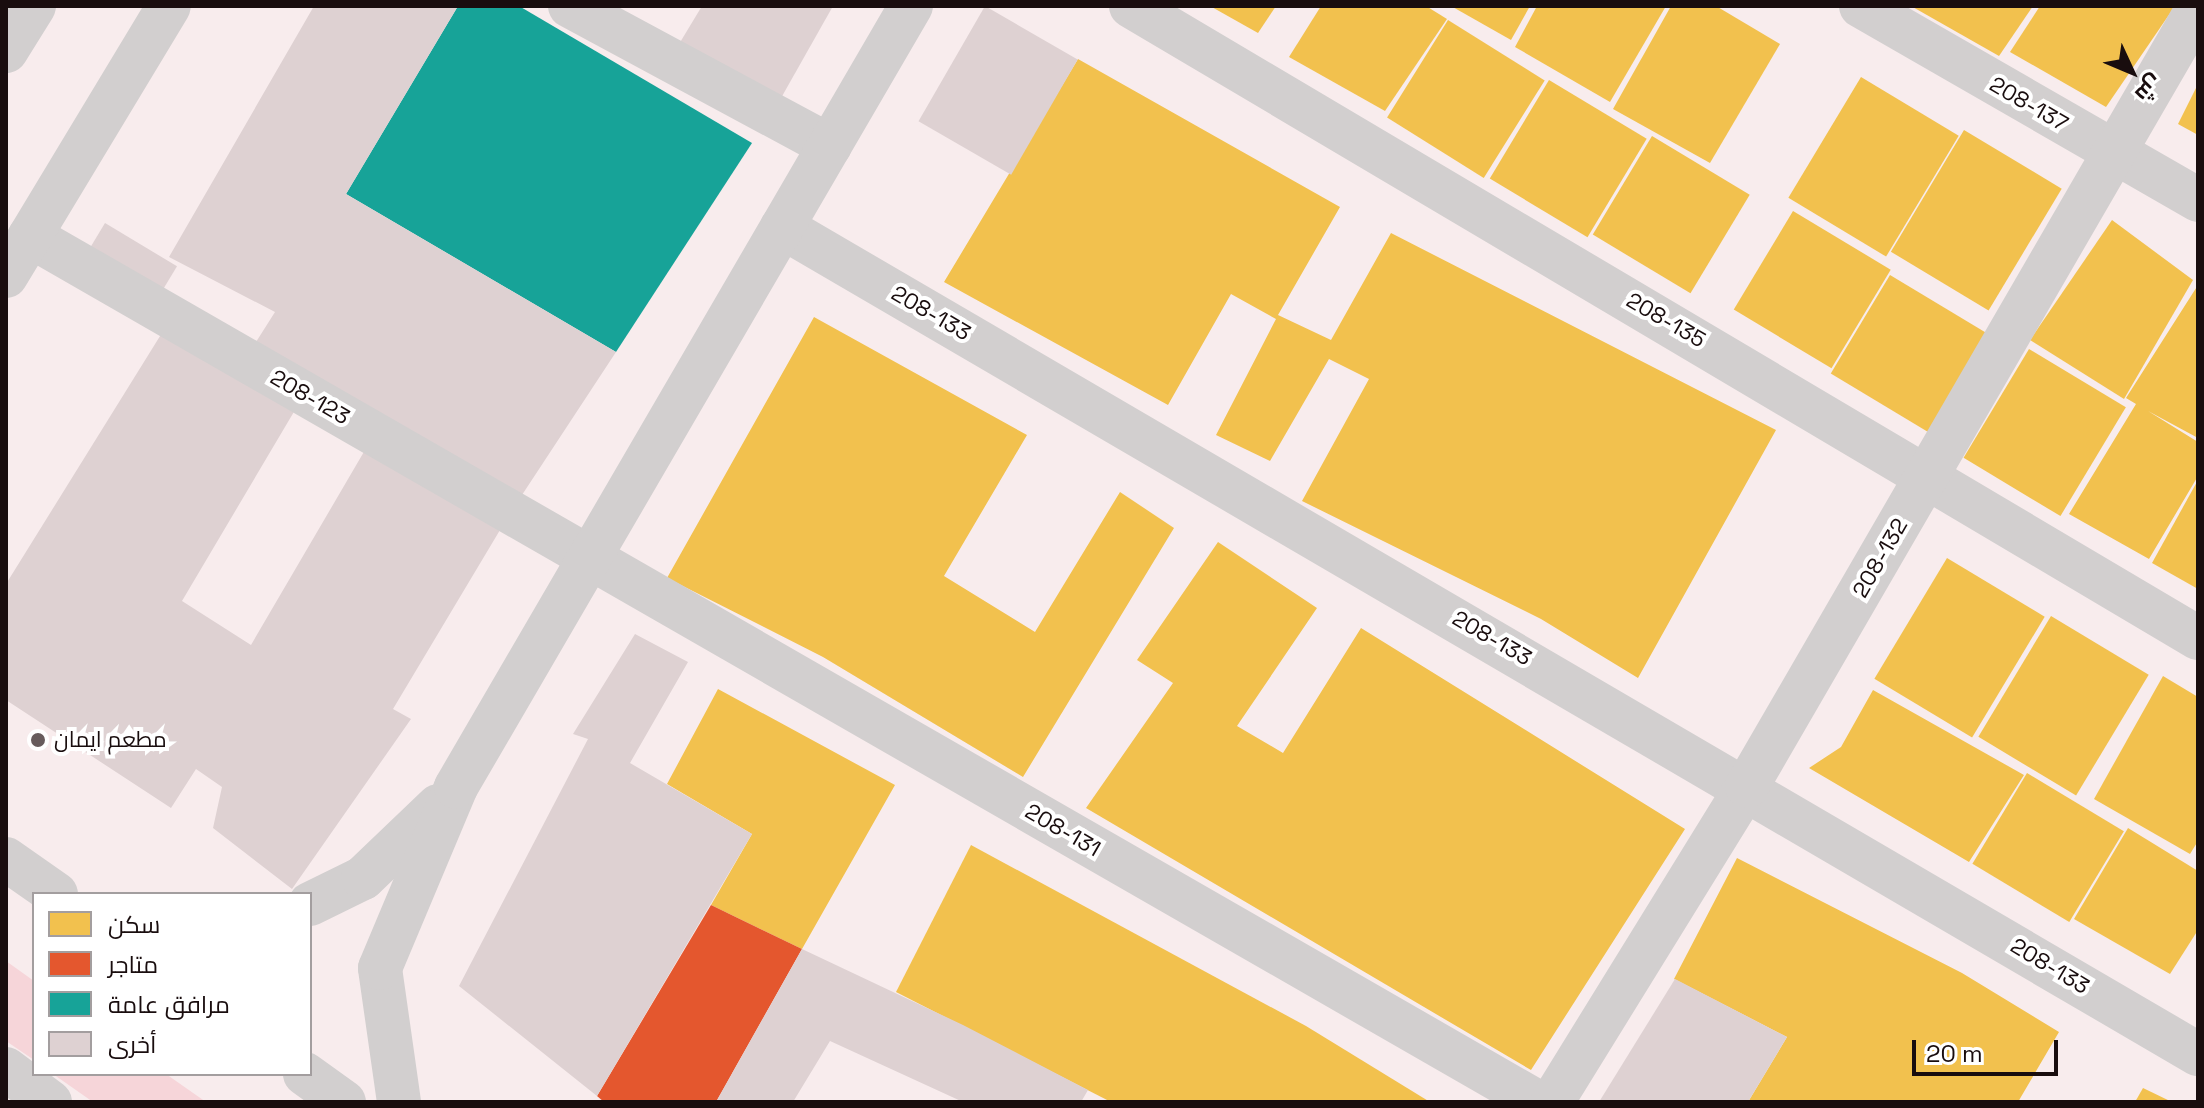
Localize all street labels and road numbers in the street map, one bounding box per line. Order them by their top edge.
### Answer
street label: 208-137 [1985,71,2073,137]
street label: 208-133 [887,280,975,346]
street label: 208-135 [1622,287,1710,353]
street label: 208-123 [266,364,354,430]
street label: 208-132 [1847,514,1913,602]
street label: 208-133 [1448,605,1536,671]
street label: 208-131 [1021,798,1105,862]
street label: 208-133 [2006,932,2094,1000]

